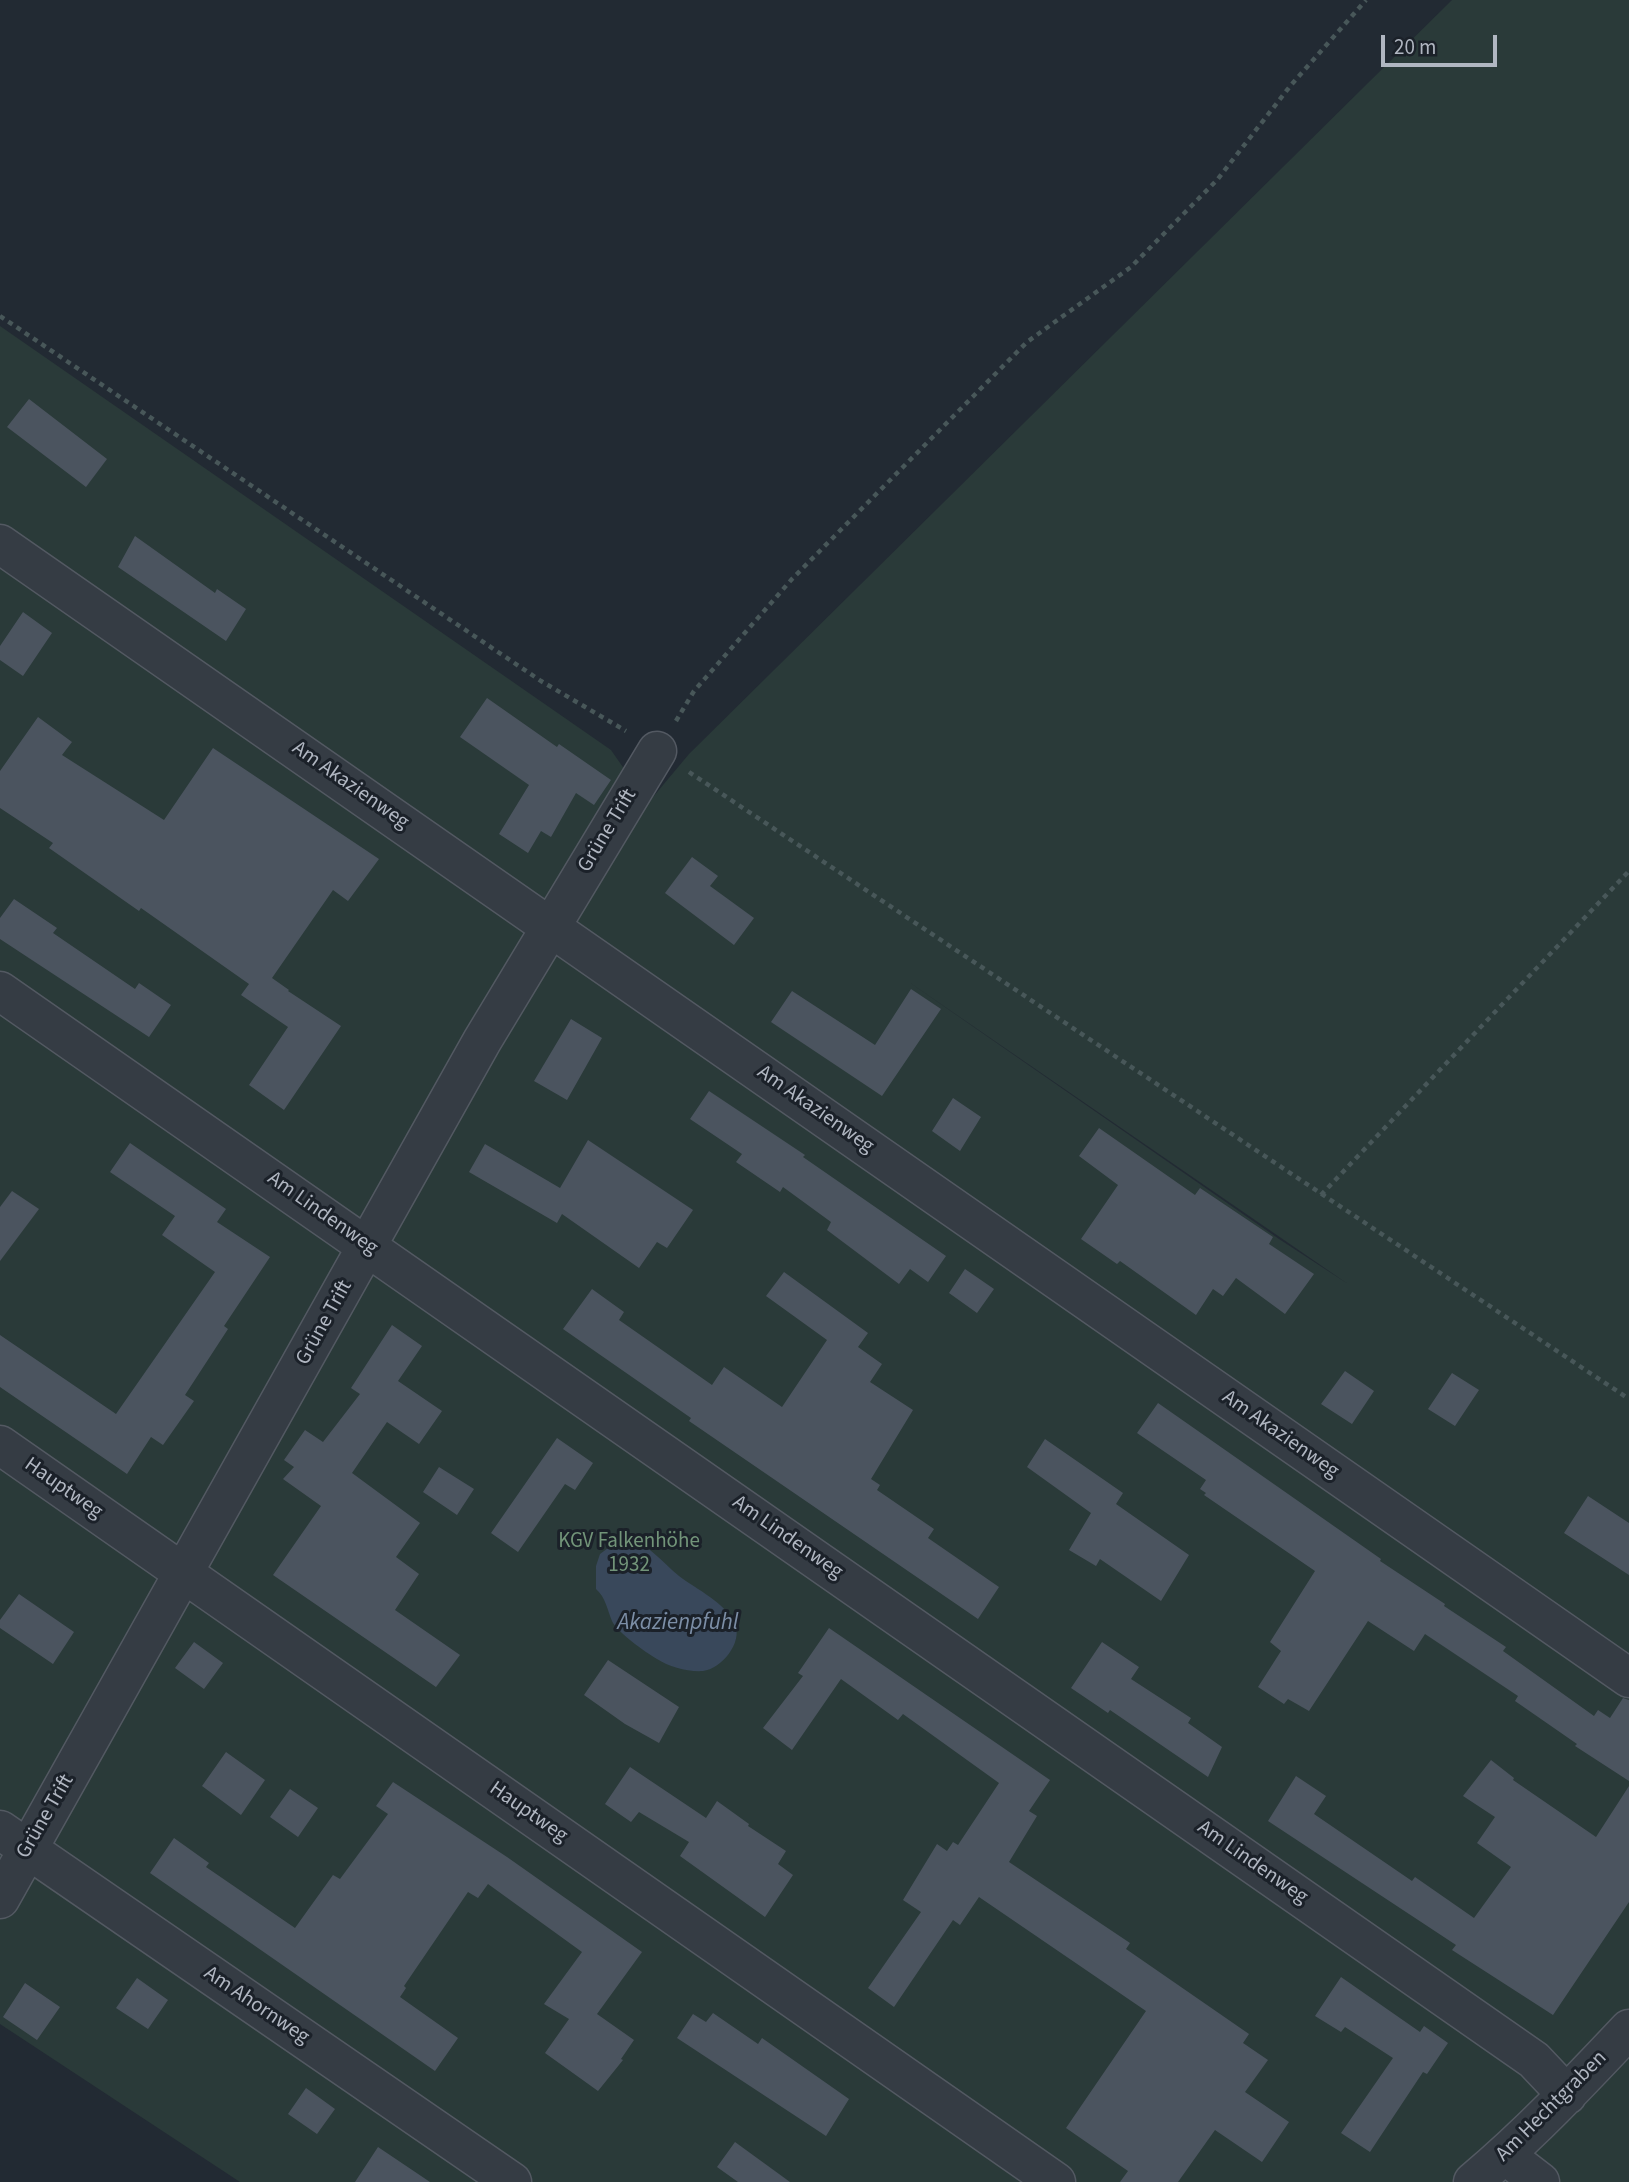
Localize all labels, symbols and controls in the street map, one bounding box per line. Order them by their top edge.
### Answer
scale bar [1384,21,1500,65]
text: 20 m [1394,32,1436,62]
street label: Am Akazienweg [287,736,413,836]
street label: Grüne Trift [573,785,643,877]
street label: Am Akazienweg [752,1060,878,1160]
street label: Am Lindenweg [262,1167,382,1261]
street label: Grüne Trift [291,1276,359,1370]
street label: Am Akazienweg [1217,1385,1343,1485]
street label: Hauptweg [19,1453,107,1525]
street label: Am Lindenweg [727,1491,847,1585]
park label: KGV Falkenhöhe 1932 [558,1529,700,1579]
water label: Akazienpfuhl [617,1610,739,1638]
street label: Grüne Trift [12,1770,80,1864]
street label: Hauptweg [484,1777,572,1849]
street label: Am Lindenweg [1192,1816,1312,1910]
street label: Am Ahornweg [198,1961,314,2051]
street label: Am Hechtgraben [1491,2046,1613,2168]

